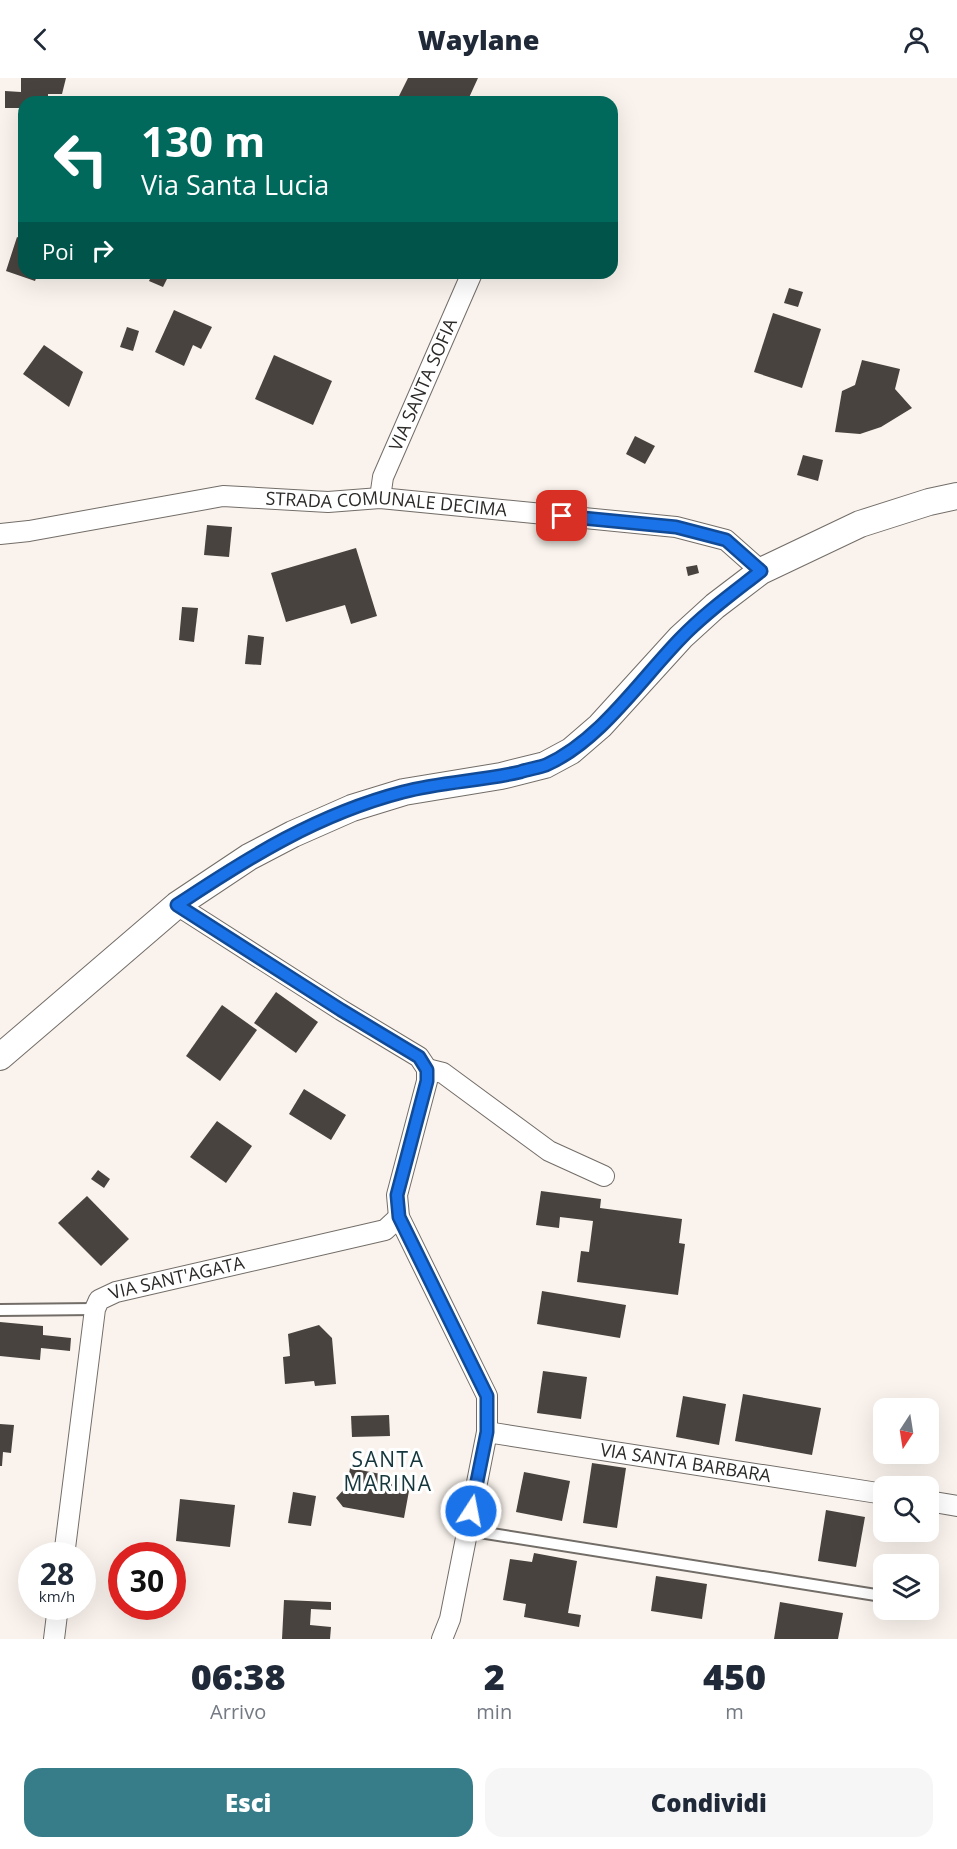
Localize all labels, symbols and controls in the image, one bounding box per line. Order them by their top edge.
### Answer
text: Waylane [418,21,539,58]
icon: back [24,23,57,56]
icon: person [900,23,933,56]
text: 130 m [141,112,265,169]
icon: left [42,120,120,198]
text: Via Santa Lucia [141,166,329,203]
icon: right [86,234,119,267]
text: Poi [42,236,74,266]
street label: VIA SANTA SOFIA [383,314,462,454]
street label: STRADA COMUNALE DECIMA [265,485,509,521]
pin [536,490,587,541]
icon: arrive [545,499,578,532]
street label: VIA SANT'AGATA [105,1250,247,1305]
north arrow [873,1398,939,1464]
map controls [873,1398,939,1620]
street label: VIA SANTA BARBARA [599,1437,773,1487]
district label: SANTA MARINA [343,1445,433,1497]
button: search [873,1476,939,1542]
position arrow [439,1479,503,1543]
speed limit sign: 30 [108,1542,186,1620]
text: 28 [40,1553,74,1594]
button: layers [873,1554,939,1620]
text: km/h [39,1586,75,1606]
text: 06:38 [191,1652,286,1701]
text: 2 [484,1652,505,1701]
text: 450 [703,1652,766,1701]
text: Arrivo [210,1698,266,1725]
text: min [476,1698,512,1725]
text: m [725,1698,744,1725]
button: Esci [24,1768,473,1837]
button: Condividi [485,1768,933,1837]

